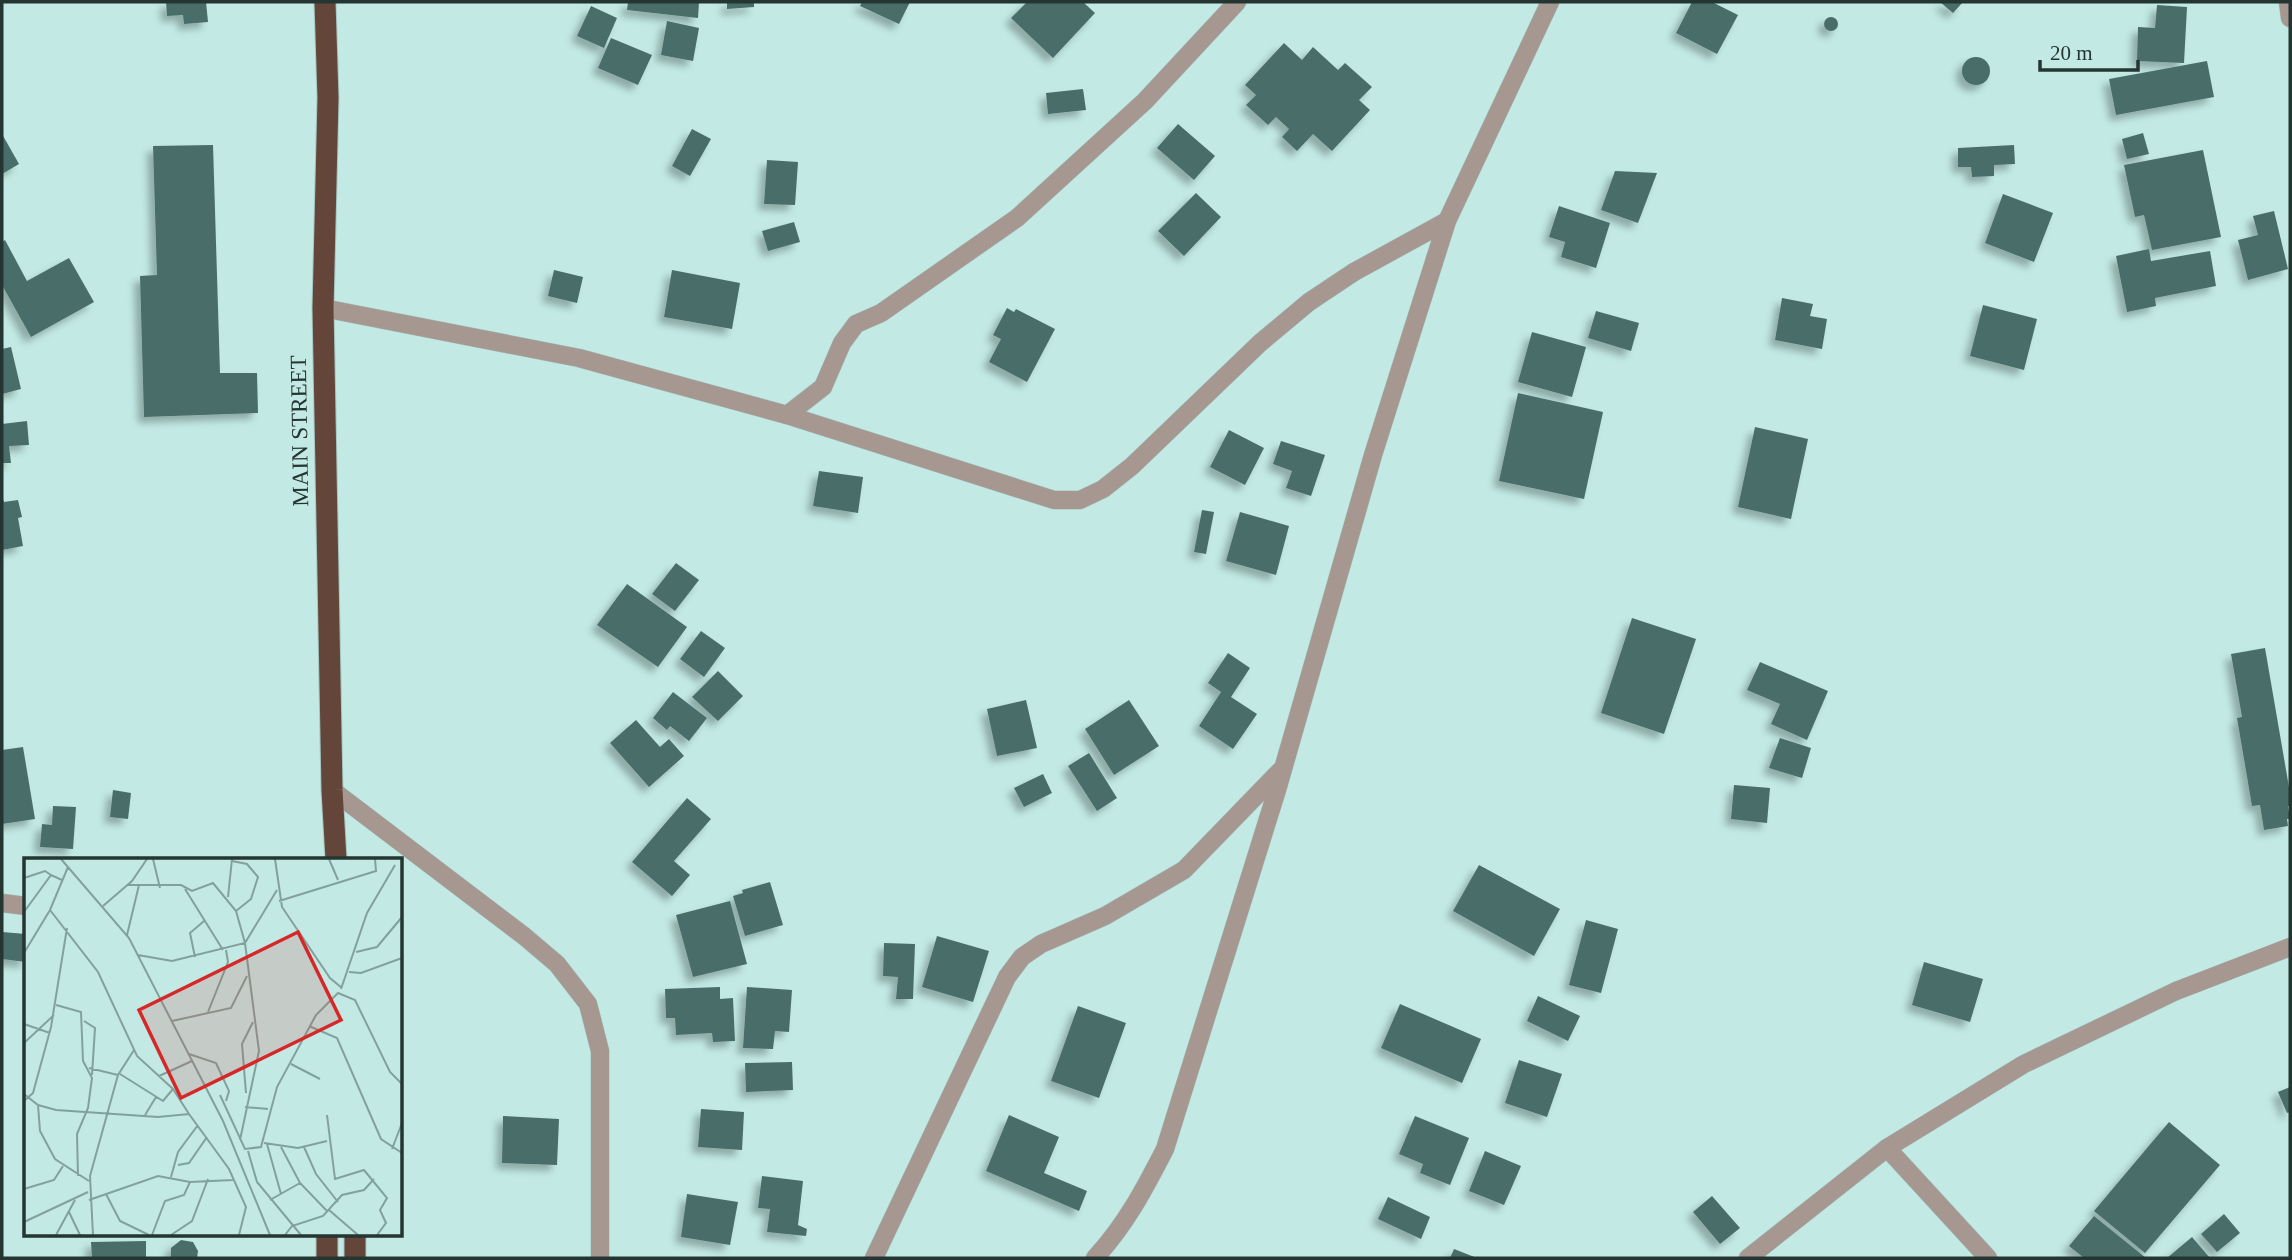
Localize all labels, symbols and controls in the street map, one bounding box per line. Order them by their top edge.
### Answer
scale bar [2040,28,2138,72]
text: 20 m [2050,41,2093,65]
street label: MAIN STREET [286,355,313,507]
inset map [24,858,402,1236]

